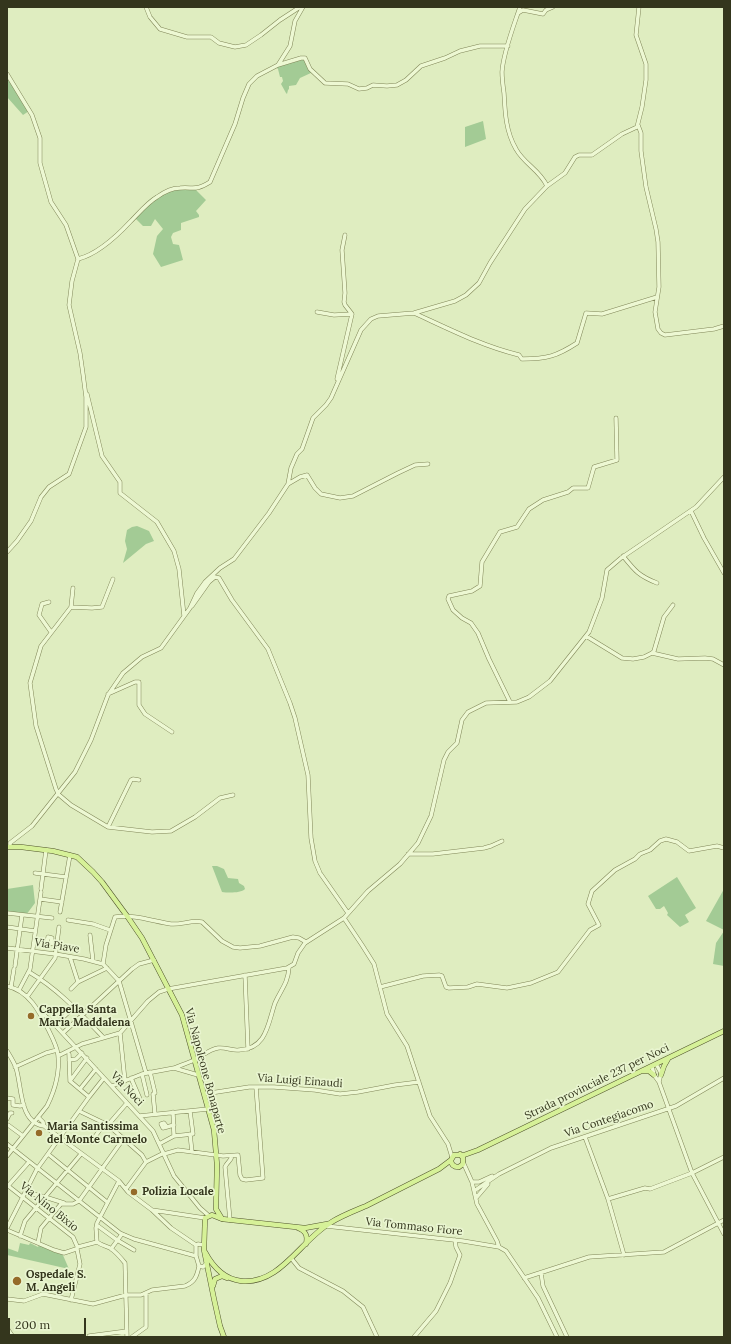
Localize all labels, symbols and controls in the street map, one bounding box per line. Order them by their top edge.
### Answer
street label: Via Piave [34,936,80,956]
place label: Cappella Santa Maria Maddalena [39,1003,130,1029]
street label: Via Napoleone Bonaparte [182,1007,228,1135]
marker: Cappella Santa Maria Maddalena [26,1011,36,1021]
street label: Strada provinciale 237 per Noci [523,1041,671,1123]
street label: Via Noci [108,1069,146,1109]
street label: Via Luigi Einaudi [257,1071,343,1091]
street label: Via Contegiacomo [563,1098,655,1140]
place label: Maria Santissima del Monte Carmelo [47,1120,147,1146]
marker: Maria Santissima del Monte Carmelo [34,1128,44,1138]
street label: Via Nino Bixio [17,1179,81,1235]
place label: Polizia Locale [142,1185,214,1199]
marker: Polizia Locale [129,1187,139,1197]
street label: Via Tommaso Fiore [365,1215,463,1239]
place label: Ospedale S. M. Angeli [26,1268,86,1294]
marker: Ospedale S. M. Angeli [11,1275,23,1287]
scale bar [10,1310,88,1336]
text: 200 m [15,1317,50,1332]

